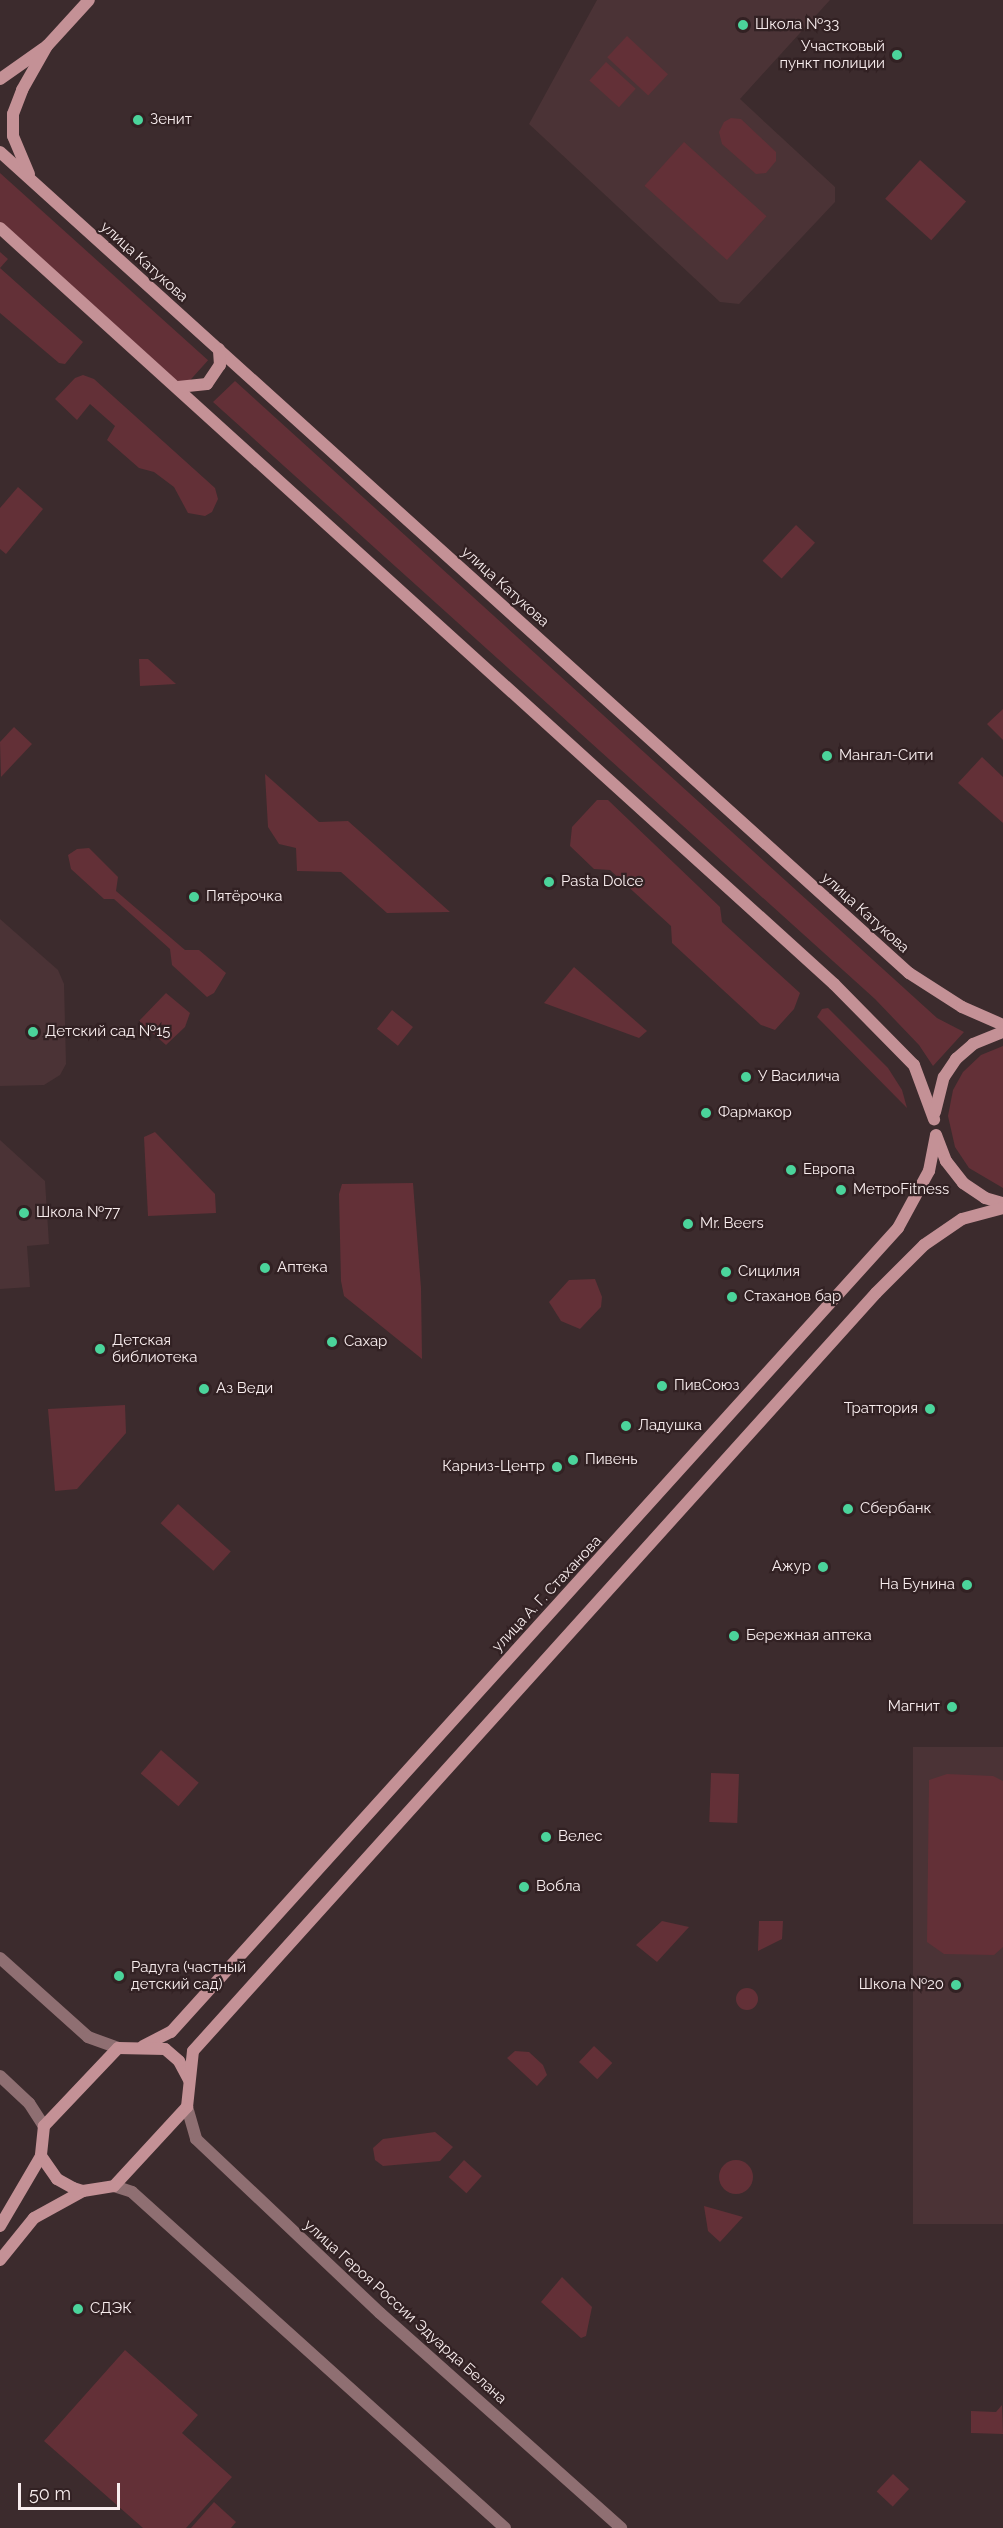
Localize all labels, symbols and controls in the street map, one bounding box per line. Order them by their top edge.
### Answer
place label: Школа №33 [755,16,839,34]
marker: Школа №33 [736,18,750,32]
place label: Участковый пункт полиции [779,37,885,72]
marker: Участковый пункт полиции [890,48,904,62]
place label: Зенит [150,111,192,129]
marker: Зенит [131,113,145,127]
street label: улица Катукова [97,218,191,306]
street label: улица Катукова [458,543,552,631]
place label: Мангал-Сити [839,747,933,765]
marker: Мангал-Сити [820,749,834,763]
street label: улица Катукова [818,869,912,957]
place label: Pasta Dolce [561,873,643,891]
marker: Pasta Dolce [542,875,556,889]
place label: Пятёрочка [206,888,282,906]
marker: Пятёрочка [187,890,201,904]
place label: Детский сад №15 [45,1023,171,1041]
marker: Детский сад №15 [26,1025,40,1039]
place label: У Василича [758,1068,840,1086]
marker: У Василича [739,1070,753,1084]
place label: Фармакор [718,1104,792,1122]
marker: Фармакор [699,1106,713,1120]
place label: Европа [803,1161,855,1179]
marker: Европа [784,1163,798,1177]
place label: МетроFitness [853,1181,949,1199]
marker: МетроFitness [834,1183,848,1197]
place label: Школа №77 [36,1204,120,1222]
marker: Школа №77 [17,1206,31,1220]
place label: Mr. Beers [700,1215,764,1233]
marker: Mr. Beers [681,1217,695,1231]
place label: Аптека [277,1259,328,1277]
marker: Аптека [258,1261,272,1275]
place label: Сицилия [738,1263,800,1281]
marker: Сицилия [719,1265,733,1279]
place label: Стаханов бар [744,1288,841,1306]
marker: Стаханов бар [725,1290,739,1304]
place label: Детская библиотека [112,1331,197,1366]
place label: Сахар [344,1333,387,1351]
marker: Сахар [325,1335,339,1349]
marker: Детская библиотека [93,1342,107,1356]
place label: ПивСоюз [674,1377,739,1395]
marker: ПивСоюз [655,1379,669,1393]
place label: Аз Веди [216,1380,273,1398]
marker: Аз Веди [197,1382,211,1396]
place label: Траттория [844,1400,918,1418]
marker: Траттория [923,1402,937,1416]
place label: Ладушка [638,1417,702,1435]
marker: Ладушка [619,1419,633,1433]
place label: Пивень [585,1451,638,1469]
marker: Пивень [566,1453,580,1467]
place label: Карниз-Центр [442,1458,545,1476]
marker: Карниз-Центр [550,1460,564,1474]
place label: Сбербанк [860,1500,931,1518]
marker: Сбербанк [841,1502,855,1516]
street label: улица А. Г. Стаханова [488,1532,606,1656]
place label: Ажур [772,1558,811,1576]
marker: Ажур [816,1560,830,1574]
place label: На Бунина [880,1576,955,1594]
marker: На Бунина [960,1578,974,1592]
place label: Бережная аптека [746,1627,872,1645]
marker: Бережная аптека [727,1629,741,1643]
place label: Магнит [888,1698,940,1716]
marker: Магнит [945,1700,959,1714]
place label: Велес [558,1828,602,1846]
marker: Велес [539,1830,553,1844]
place label: Вобла [536,1878,581,1896]
marker: Вобла [517,1880,531,1894]
place label: Радуга (частный детский сад) [131,1958,246,1993]
marker: Радуга (частный детский сад) [112,1969,126,1983]
place label: Школа №20 [859,1976,944,1994]
marker: Школа №20 [949,1978,963,1992]
street label: улица Героя России Эдуарда Белана [300,2216,510,2408]
place label: СДЭК [90,2300,132,2318]
marker: СДЭК [71,2302,85,2316]
scale bar [21,2471,123,2509]
text: 50 m [29,2483,71,2504]

